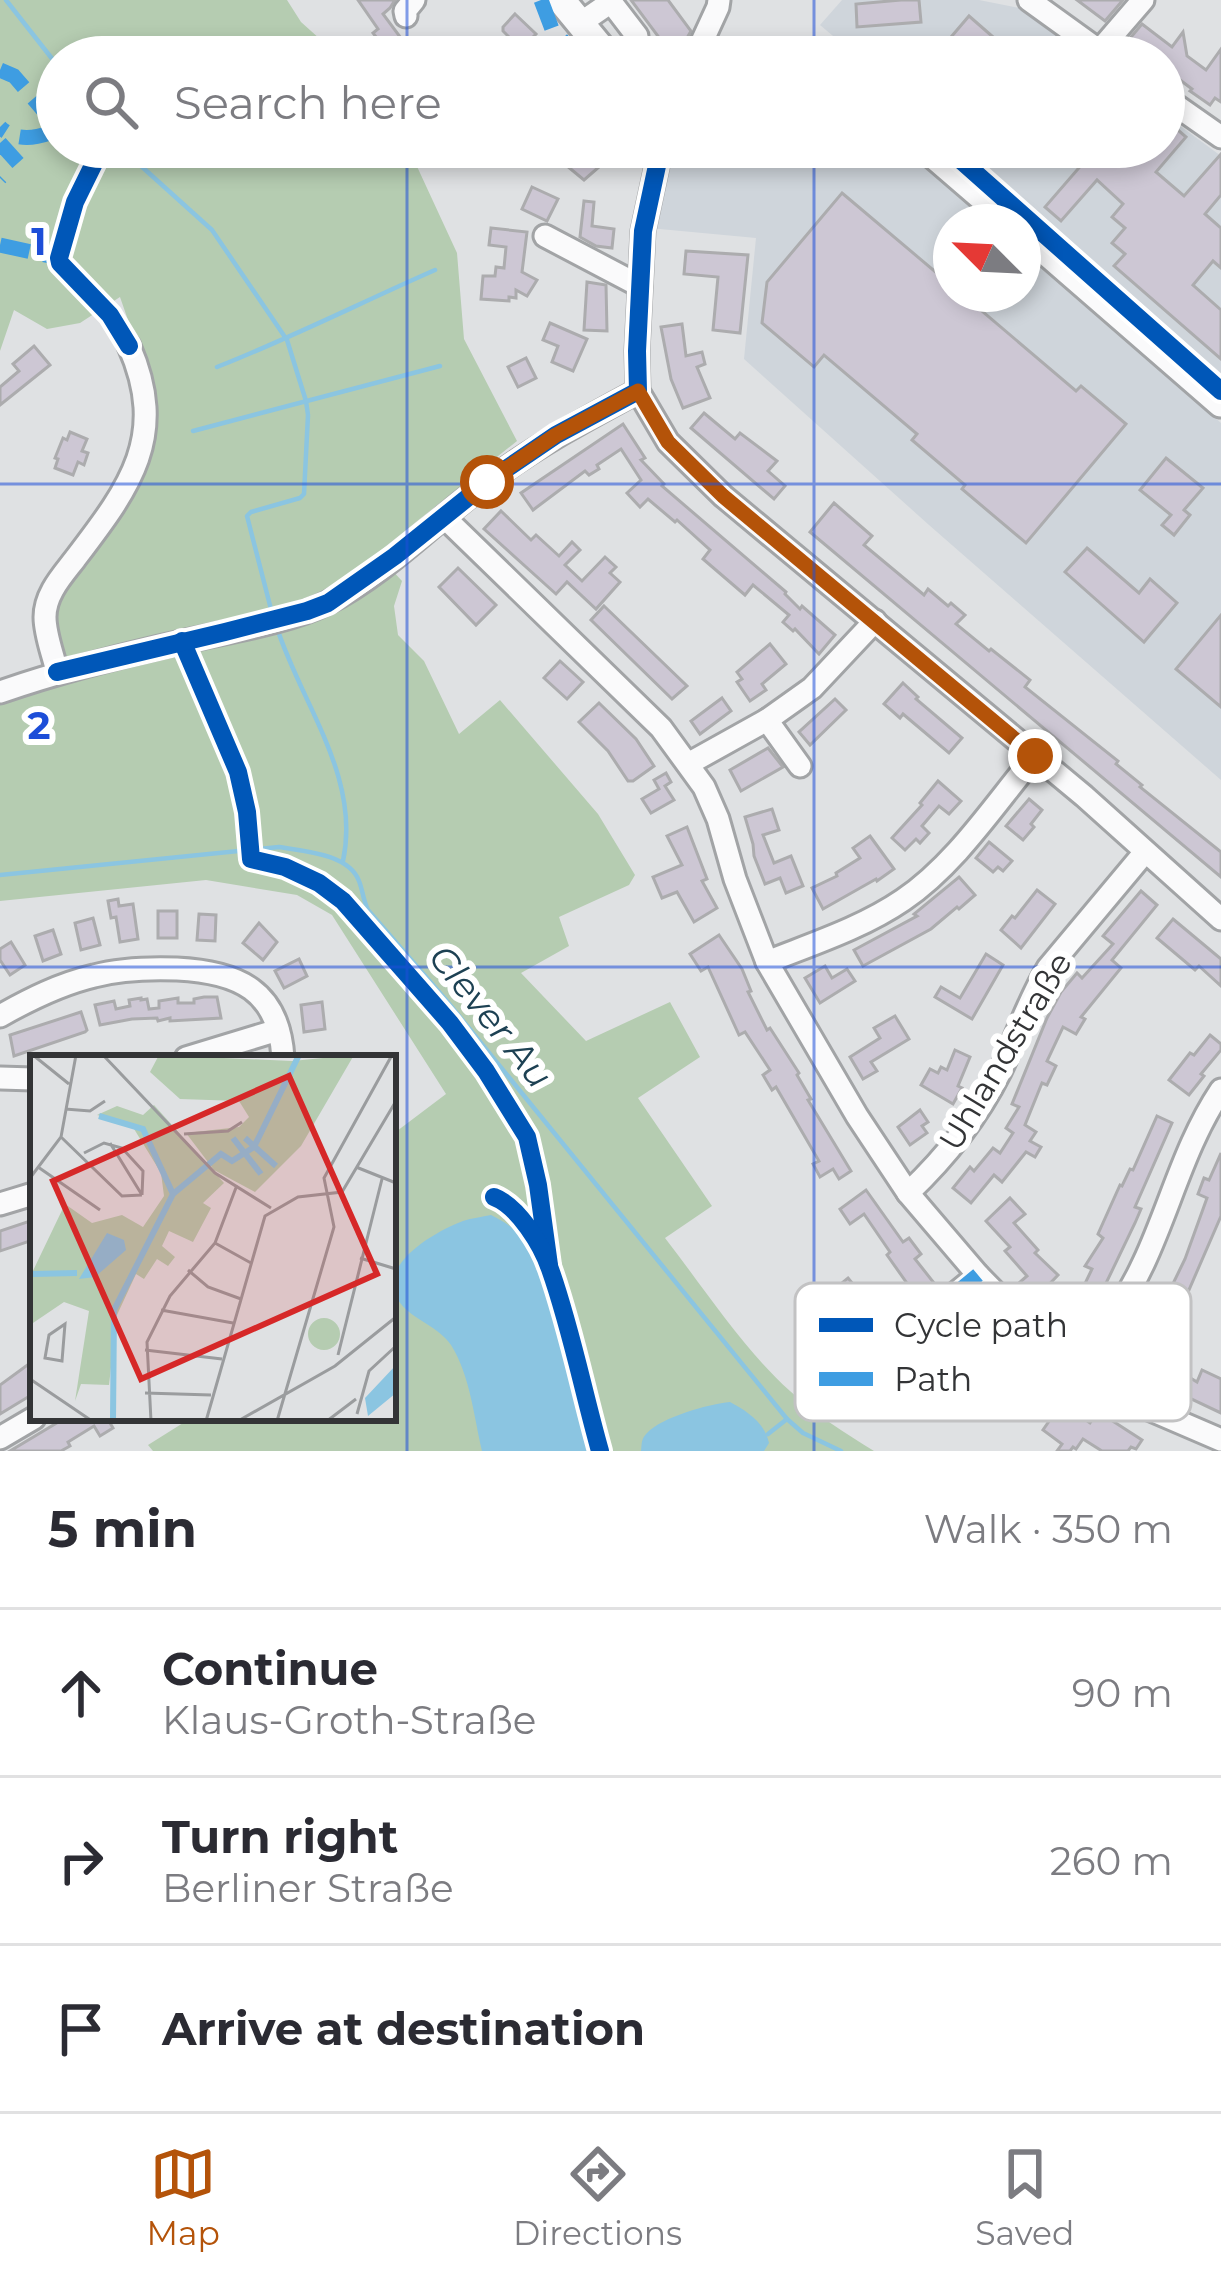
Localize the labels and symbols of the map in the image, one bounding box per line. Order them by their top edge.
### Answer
north arrow [933,204,1041,312]
text: 1 [31,217,47,265]
route start [460,455,514,509]
text: 2 [27,701,51,749]
route end [1008,729,1062,783]
water label: Clever Au [420,936,562,1096]
street label: Uhlandstraße [930,945,1080,1157]
inset map [30,1055,396,1421]
legend [795,1283,1191,1421]
text: Cycle path [894,1305,1068,1345]
text: Path [894,1359,972,1399]

